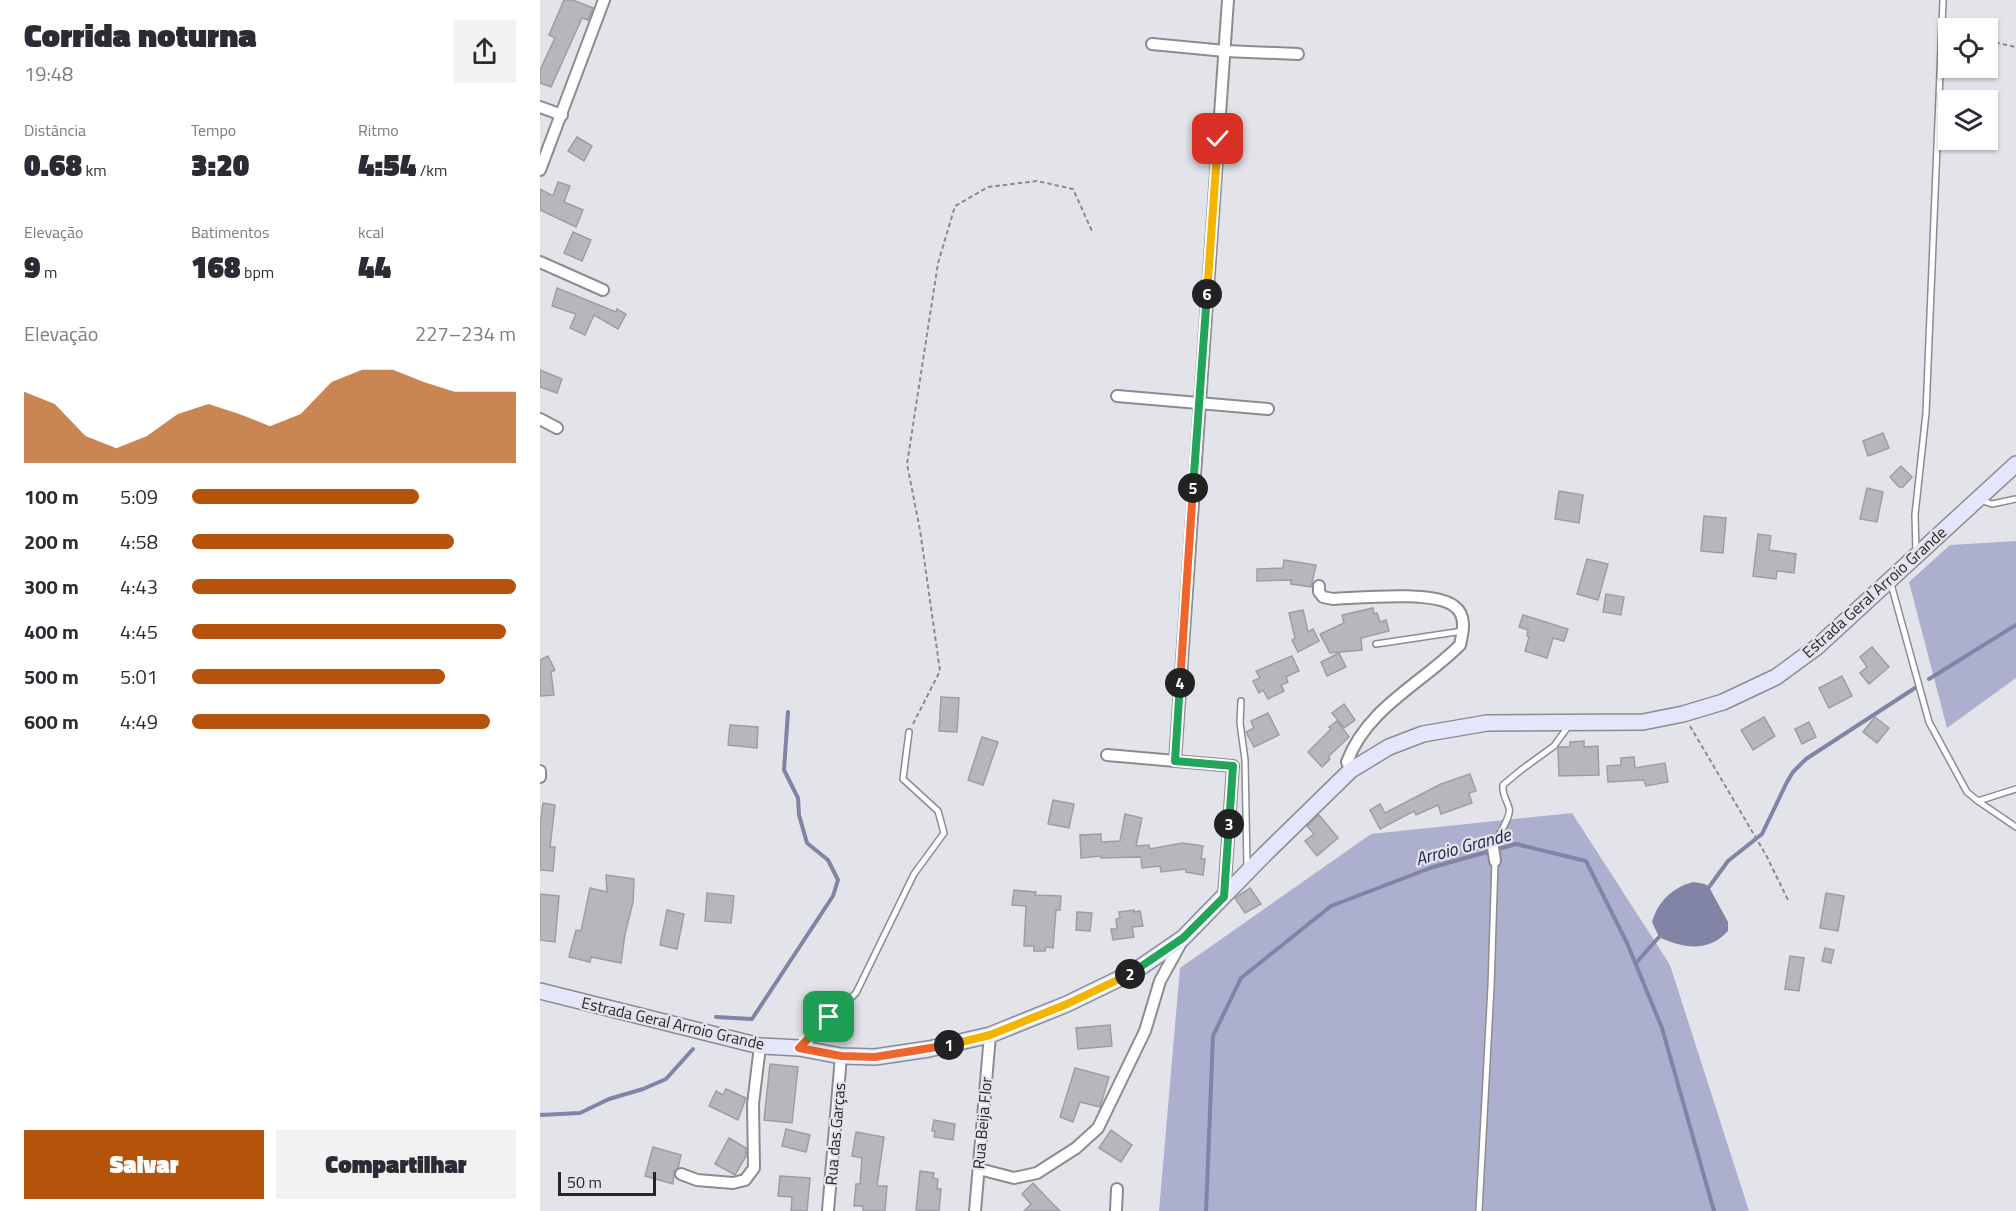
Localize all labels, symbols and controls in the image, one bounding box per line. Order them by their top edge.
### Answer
text: Corrida noturna [24,10,257,60]
map controls [1938,18,1998,150]
button: locate [1938,18,1998,78]
button: share [453,20,516,83]
text: 19:48 [24,58,73,89]
button: layers [1938,90,1998,150]
pin [1192,113,1243,164]
text: Distância [24,118,86,142]
text: Tempo [191,118,236,142]
text: Ritmo [358,118,399,142]
icon: check [1201,122,1234,155]
text: 0.68 [24,142,82,188]
text: 3:20 [191,142,249,188]
text: 4:54 [358,142,416,188]
text: km [82,158,107,182]
text: /km [416,158,447,182]
text: Elevação [24,220,84,244]
text: Batimentos [191,220,270,244]
text: kcal [358,220,384,244]
text: 9 [24,244,41,290]
text: 168 [191,244,241,290]
text: 44 [358,244,391,290]
text: m [41,260,57,284]
text: bpm [241,260,274,284]
pin: 6 [1192,279,1222,309]
text: 6 [1203,282,1211,306]
text: Elevação [24,318,98,349]
text: 227–234 m [415,318,516,349]
pin: 5 [1178,473,1208,503]
text: 5 [1189,476,1197,500]
text: 100 m [24,481,79,512]
text: 5:09 [120,481,158,512]
street label: Estrada Geral Arroio Grande [1796,520,1952,664]
text: 200 m [24,526,79,557]
text: 4:58 [120,526,158,557]
text: 300 m [24,571,79,602]
text: 4:43 [120,571,158,602]
text: 400 m [24,616,79,647]
text: 4:45 [120,616,158,647]
text: 500 m [24,661,79,692]
text: 5:01 [120,661,158,692]
pin: 4 [1165,668,1195,698]
text: 4 [1176,671,1184,695]
text: 600 m [24,706,79,737]
text: 4:49 [120,706,158,737]
pin: 3 [1214,809,1244,839]
text: 3 [1225,812,1233,836]
water label: Arroio Grande [1412,820,1515,872]
pin: 2 [1115,959,1145,989]
text: 2 [1126,962,1134,986]
street label: Estrada Geral Arroio Grande [579,990,767,1056]
pin [803,991,854,1042]
icon: arrive [812,1000,845,1033]
pin: 1 [934,1030,964,1060]
text: 1 [945,1033,953,1057]
street label: Rua Beija Flor [966,1075,998,1170]
street label: Rua das Garças [819,1082,851,1186]
button: Salvar [24,1130,264,1199]
button: Compartilhar [276,1130,516,1199]
scale bar [558,1169,656,1196]
text: 50 m [567,1170,602,1194]

